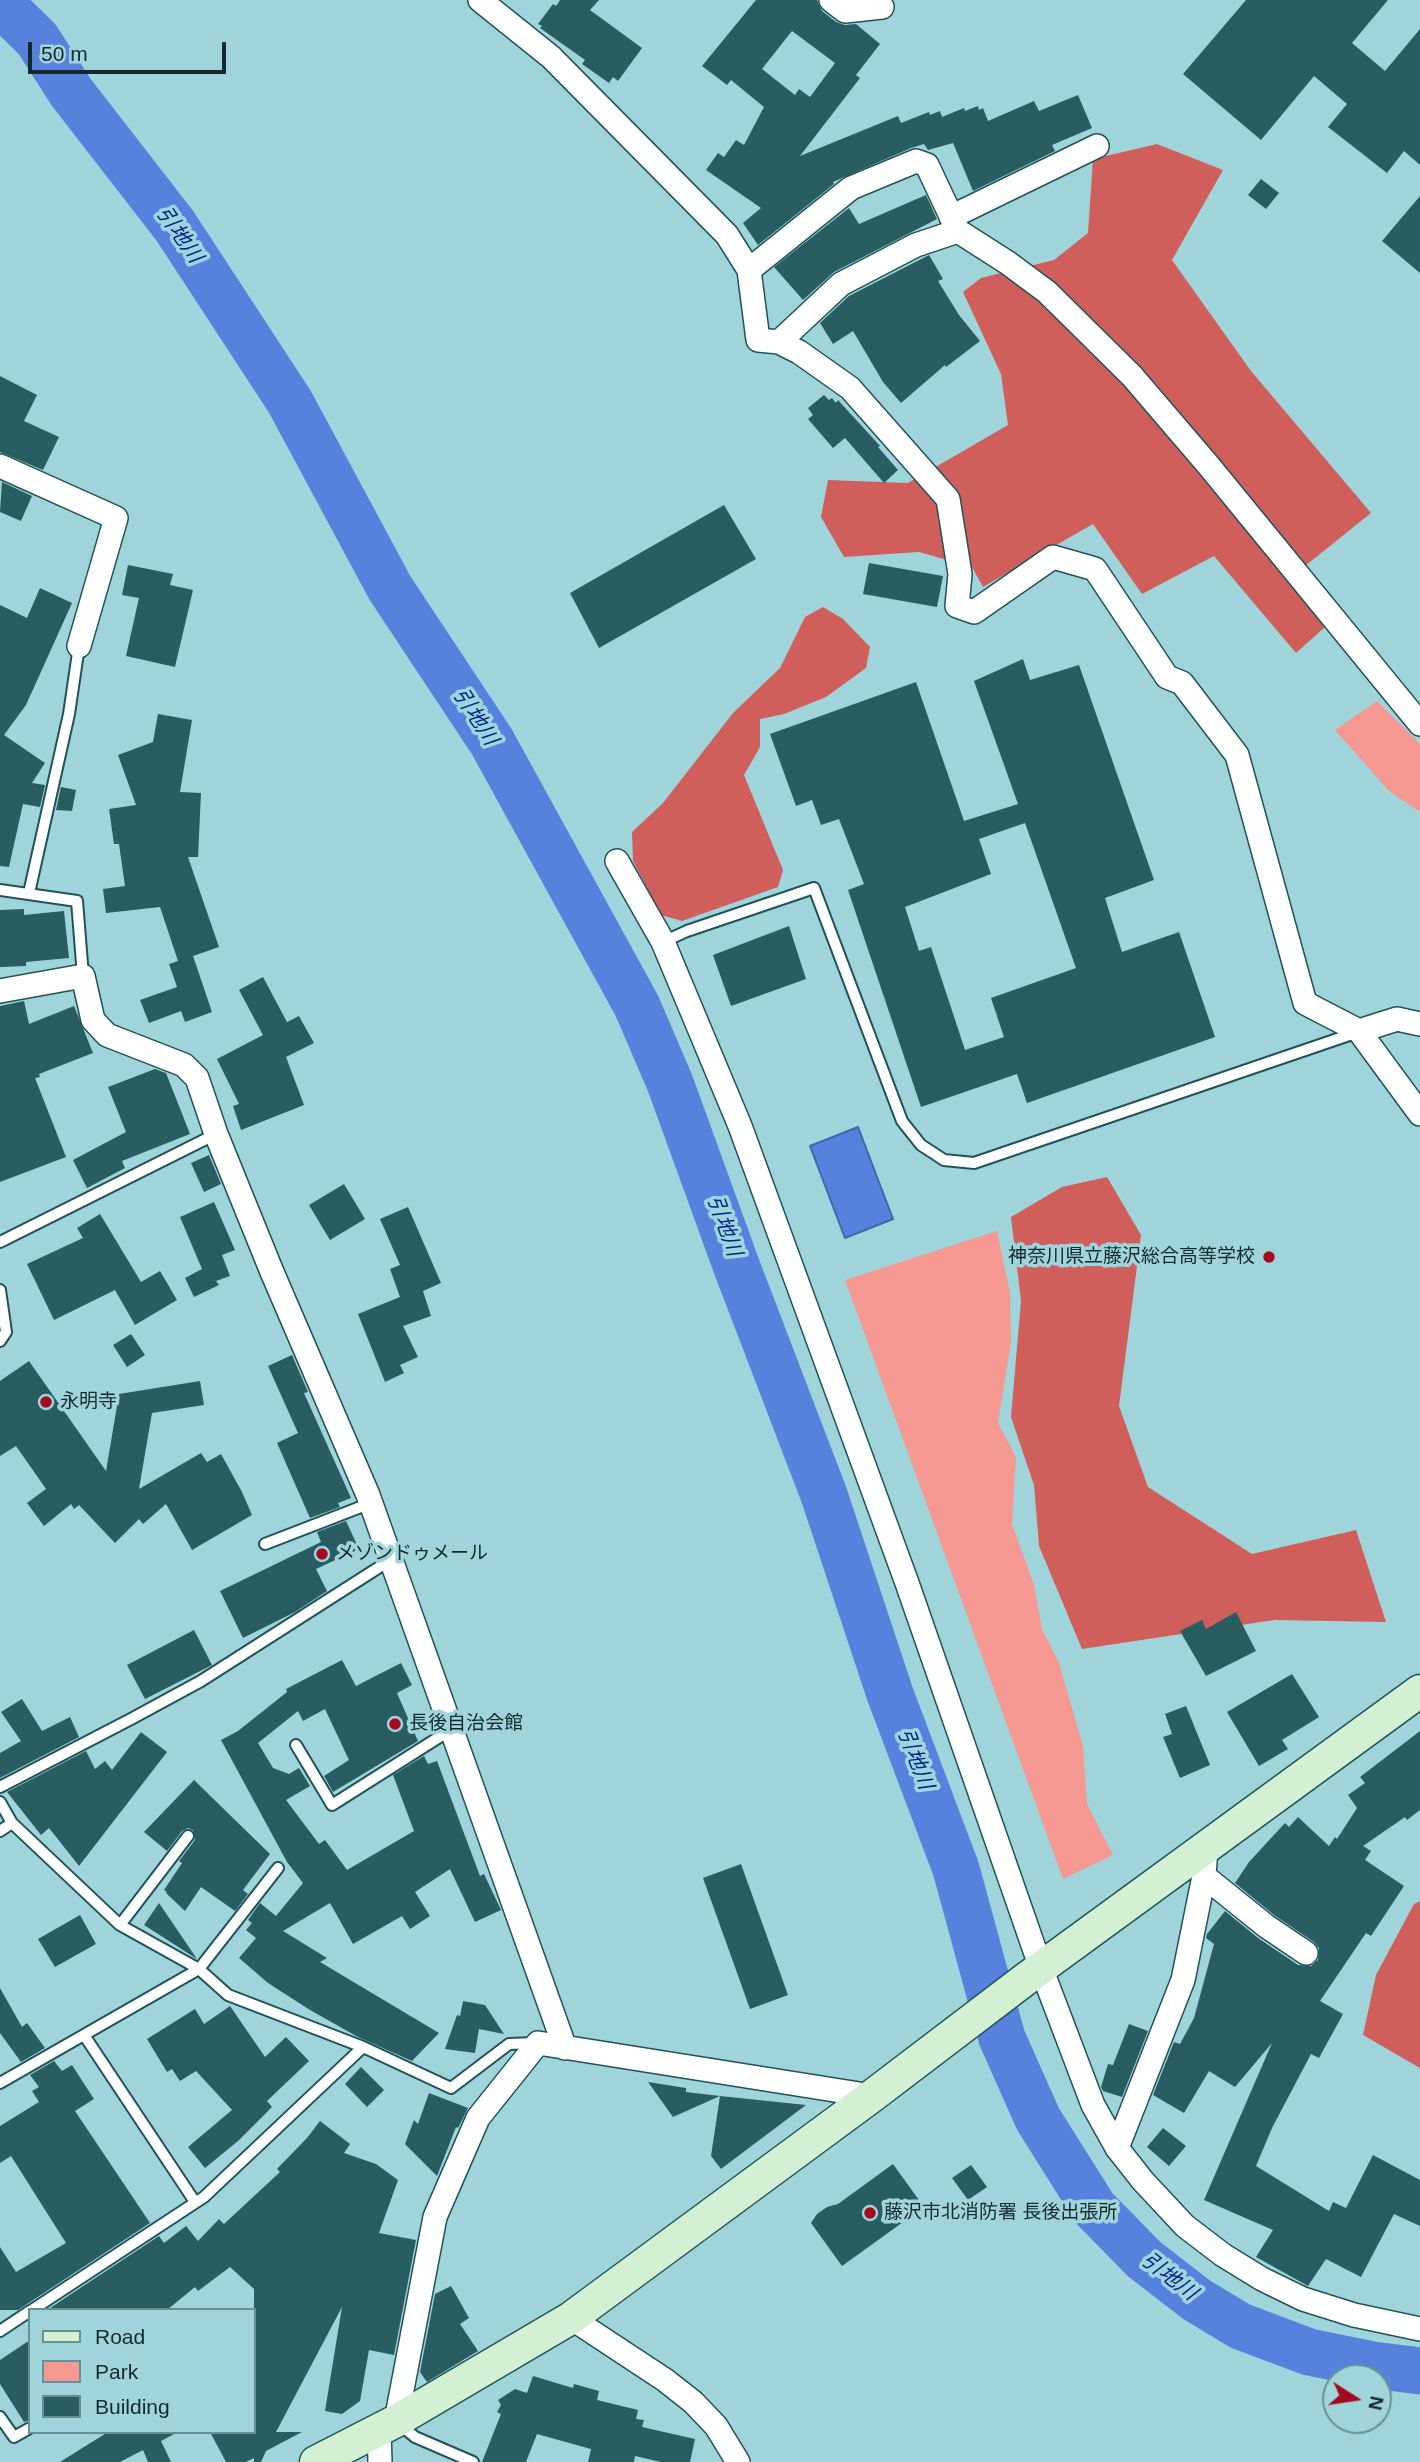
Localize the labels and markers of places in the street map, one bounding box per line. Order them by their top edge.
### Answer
place label: 神奈川県立藤沢総合高等学校 [1008,1246,1255,1268]
marker: 神奈川県立藤沢総合高等学校 [1261,1249,1277,1265]
place label: 永明寺 [60,1391,117,1413]
marker: 永明寺 [38,1394,54,1410]
place label: メゾンドゥメール [336,1543,488,1565]
marker: メゾンドゥメール [314,1546,330,1562]
place label: 長後自治会館 [409,1713,523,1735]
marker: 長後自治会館 [387,1716,403,1732]
place label: 藤沢市北消防署 長後出張所 [884,2202,1117,2224]
marker: 藤沢市北消防署 長後出張所 [862,2205,878,2221]

